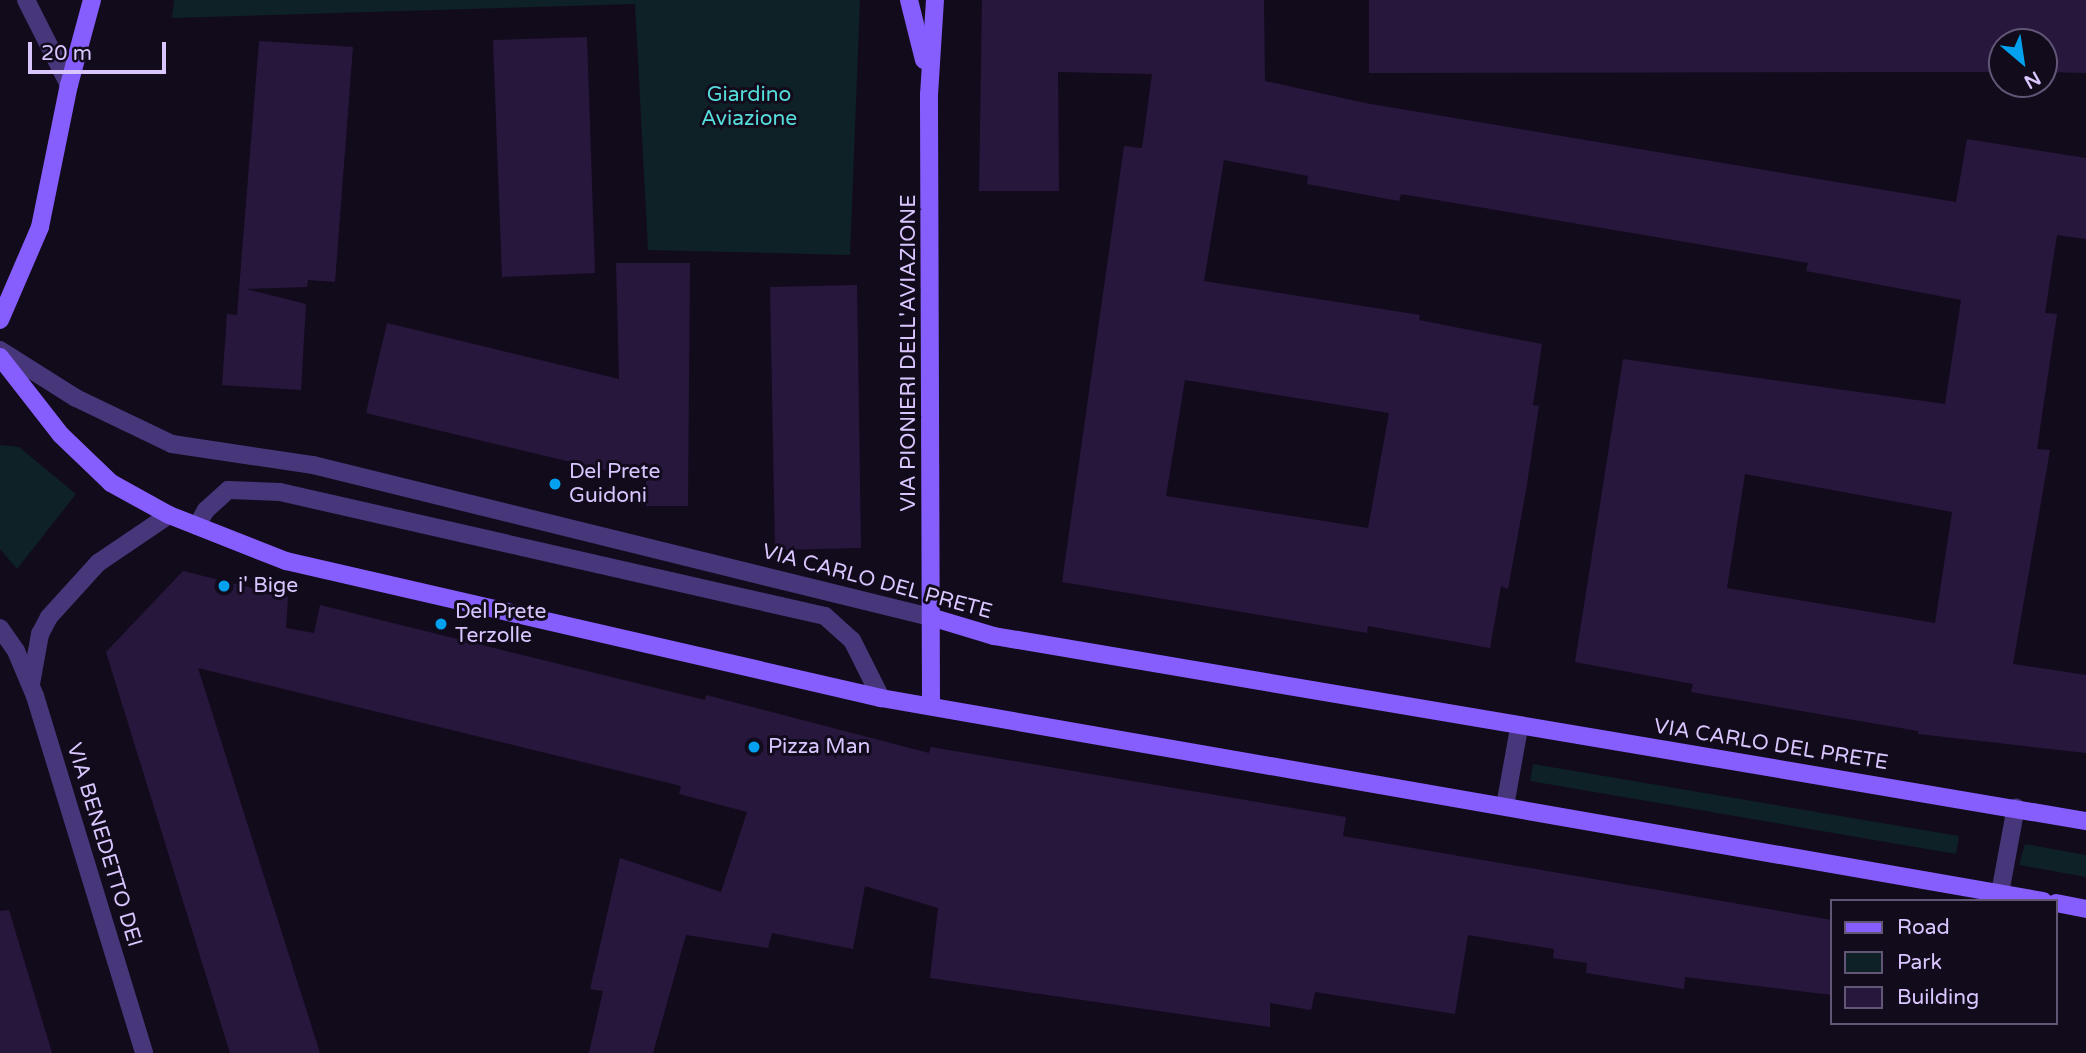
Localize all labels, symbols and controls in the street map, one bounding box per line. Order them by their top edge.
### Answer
scale bar [32,28,170,72]
north arrow [1988,28,2058,98]
text: 20 m [41,41,92,66]
text: N [2020,66,2044,93]
park label: Giardino Aviazione [701,82,797,132]
street label: VIA PIONIERI DELL'AVIAZIONE [896,194,922,512]
place label: Del Prete Guidoni [569,459,660,509]
marker: Del Prete Guidoni [547,476,563,492]
street label: VIA CARLO DEL PRETE [759,539,995,625]
place label: i' Bige [238,573,298,599]
marker: i' Bige [216,578,232,594]
place label: Del Prete Terzolle [455,599,546,649]
marker: Del Prete Terzolle [433,616,449,632]
street label: VIA CARLO DEL PRETE [1652,714,1890,776]
place label: Pizza Man [768,734,870,760]
marker: Pizza Man [746,739,762,755]
street label: VIA BENEDETTO DEI [61,740,147,950]
legend [1830,899,2058,1025]
text: Road [1897,915,1950,940]
text: Park [1897,950,1942,975]
text: Building [1897,985,1979,1010]

